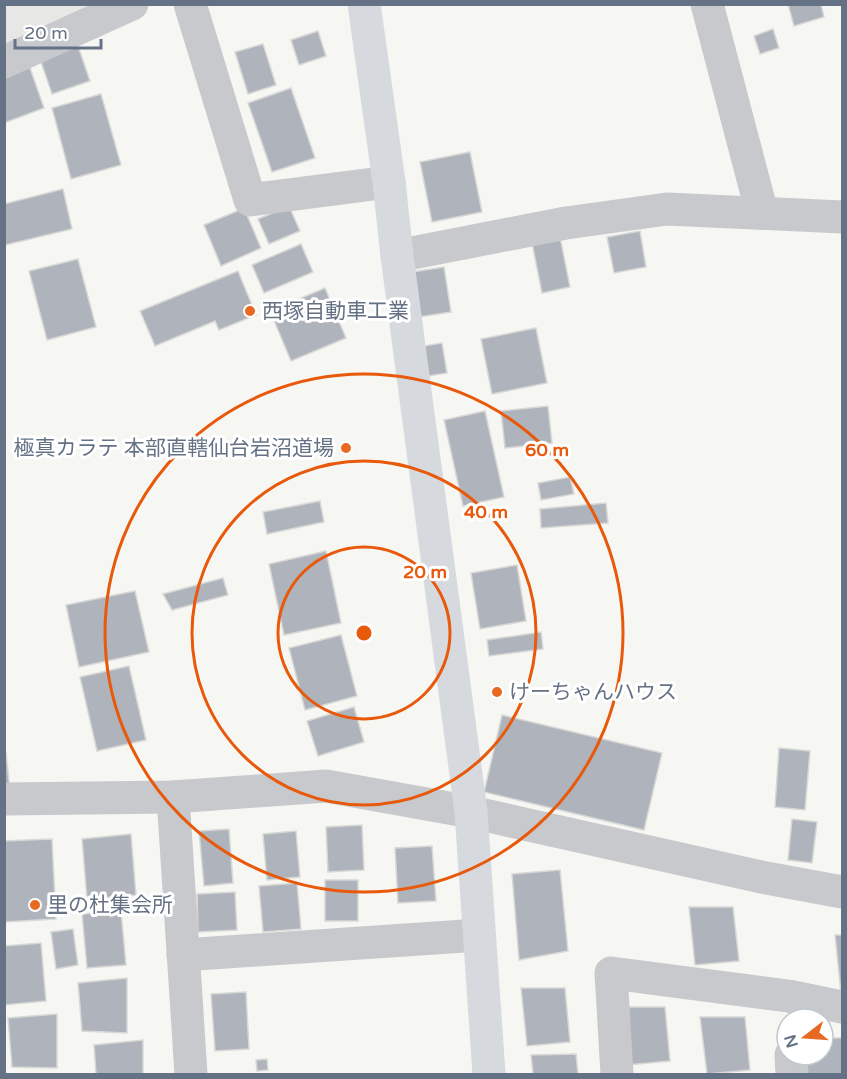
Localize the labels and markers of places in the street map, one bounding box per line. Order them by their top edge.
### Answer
place label: 西塚自動車工業 [262,299,409,324]
marker: 西塚自動車工業 [243,304,257,318]
place label: 極真カラテ 本部直轄仙台岩沼道場 [14,436,334,461]
marker: 極真カラテ 本部直轄仙台岩沼道場 [339,441,353,455]
centre of rings [354,623,374,643]
place label: けーちゃんハウス [509,680,677,705]
marker: けーちゃんハウス [490,685,504,699]
place label: 里の杜集会所 [47,893,173,918]
marker: 里の杜集会所 [28,898,42,912]

